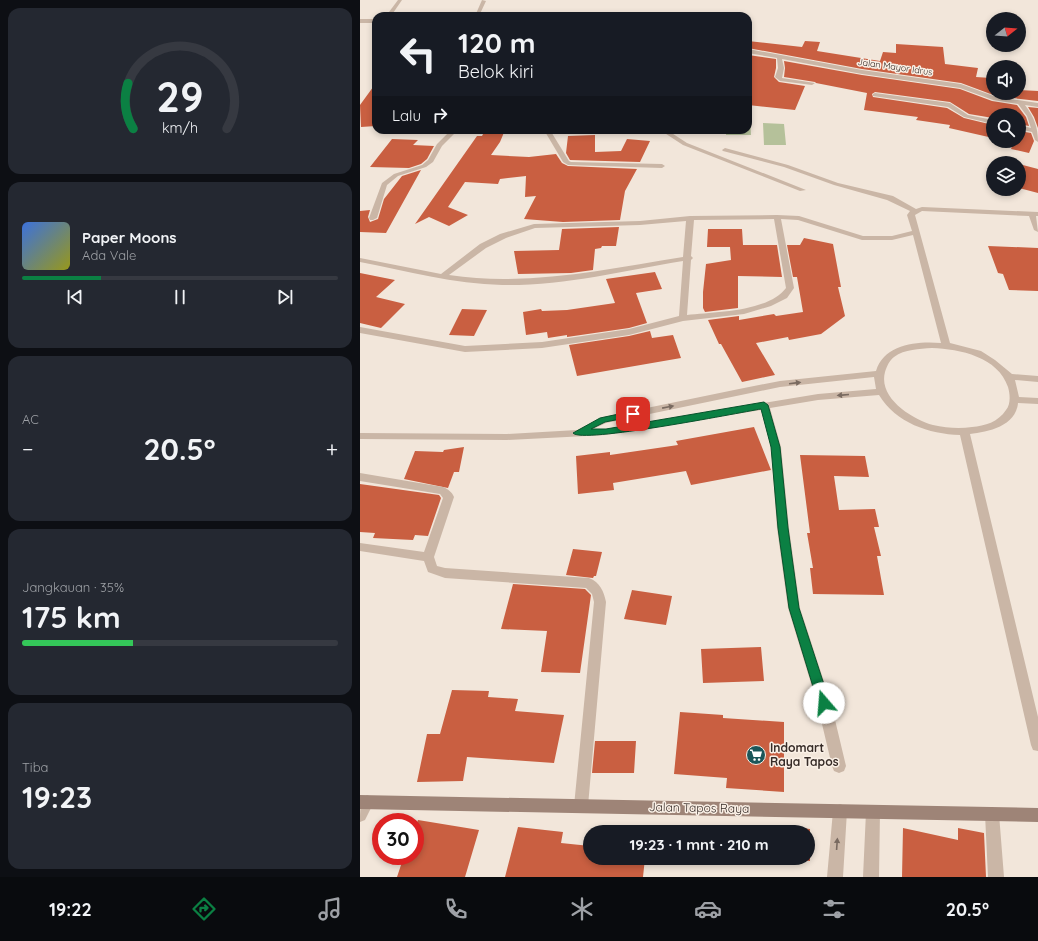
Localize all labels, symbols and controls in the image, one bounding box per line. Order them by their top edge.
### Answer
north arrow [986,12,1026,52]
map controls [986,12,1026,196]
text: 120 m [458,25,536,60]
icon: left [392,28,444,80]
street label: Jalan Mayor Idrus [857,56,933,77]
text: Belok kiri [458,60,534,83]
button: sound [986,60,1026,100]
text: 29 [156,70,204,122]
icon: right [429,104,451,126]
text: Lalu [392,106,421,125]
button: search [986,108,1026,148]
text: km/h [162,118,198,136]
button: layers [986,156,1026,196]
text: Paper Moons [82,228,177,247]
text: Ada Vale [82,247,136,263]
icon: previous [64,286,86,308]
icon: pause [169,286,191,308]
icon: next [274,286,296,308]
one-way arrow [789,379,802,386]
one-way arrow [837,391,849,398]
pin [616,397,650,431]
icon: arrive [622,403,644,425]
one-way arrow [662,403,674,409]
text: AC [22,411,39,427]
text: 20.5° [144,430,216,468]
text: − [22,435,33,463]
text: + [326,435,338,463]
text: Jangkauan · 35% [22,579,124,595]
text: 175 km [22,598,121,636]
position arrow [803,682,845,724]
place label: Indomart Raya Tapos [770,740,839,769]
supermarket icon: Indomart Raya Tapos [745,744,767,766]
text: Tiba [22,759,48,775]
text: 19:23 [22,778,92,816]
street label: Jalan Tapos Raya [649,799,749,816]
speed limit sign: 30 [372,813,424,865]
text: 19:23 · 1 mnt · 210 m [629,835,769,854]
one-way arrow [834,838,841,850]
icon: directions [190,895,218,923]
icon: music [316,895,344,923]
icon: phone [442,895,470,923]
icon: climate [568,895,596,923]
icon: car [694,895,722,923]
icon: filters [820,895,848,923]
text: 19:22 [49,898,92,921]
text: 20.5° [946,898,989,921]

